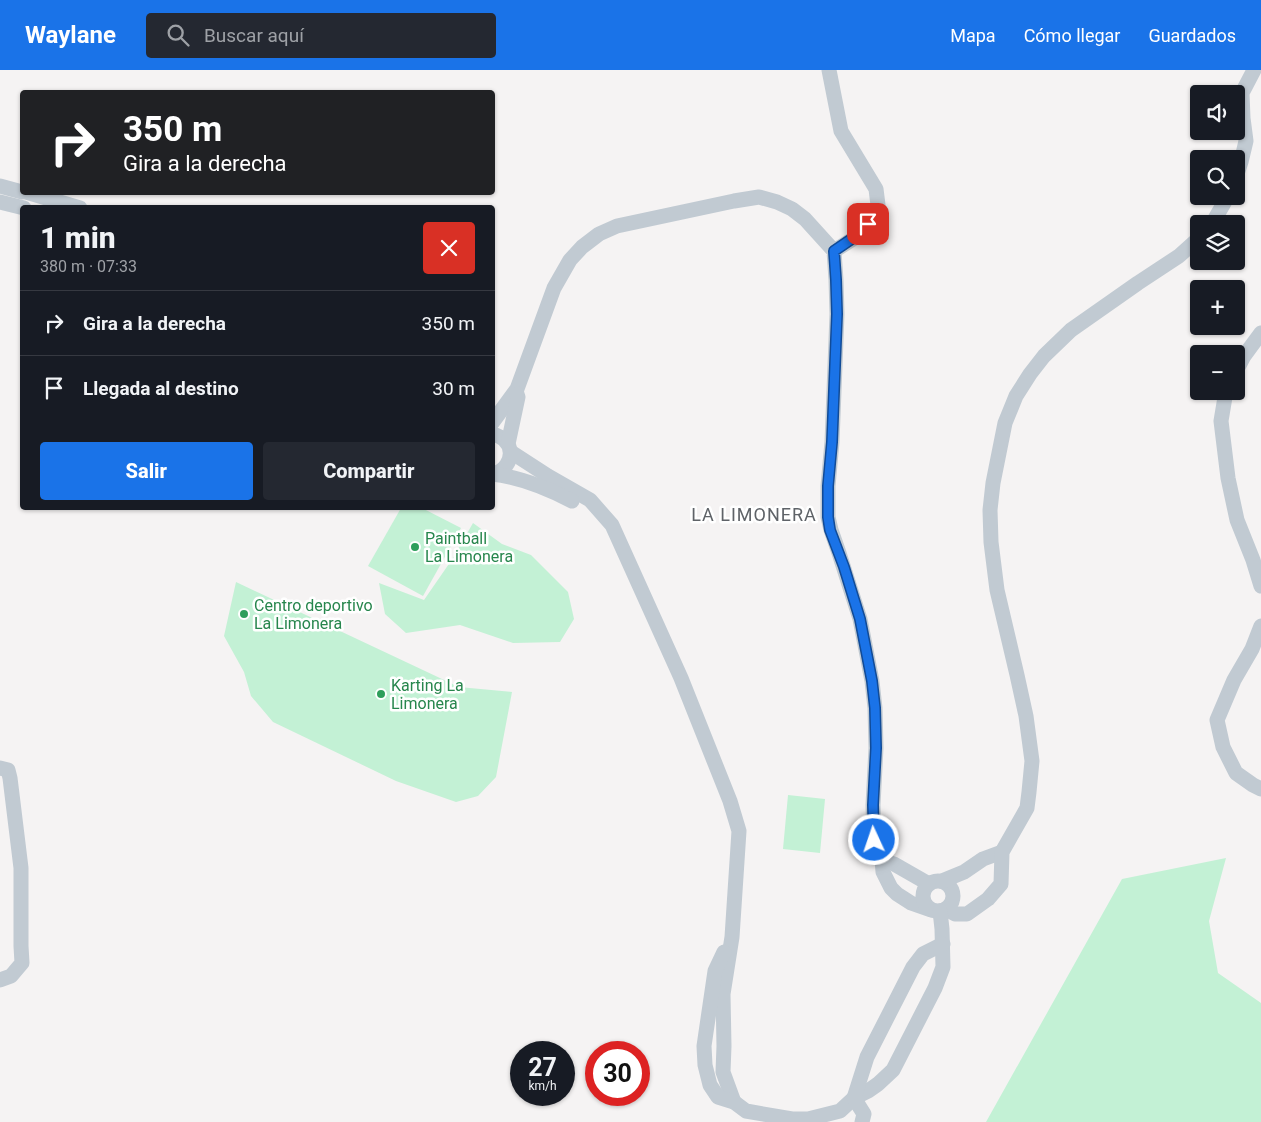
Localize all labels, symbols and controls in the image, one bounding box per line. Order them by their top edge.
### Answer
search box [146,13,496,58]
text: Waylane [25,21,116,49]
icon: search [164,21,192,49]
text: Buscar aquí [204,24,304,47]
text: Mapa [950,25,996,46]
text: Cómo llegar [1024,25,1120,46]
text: Guardados [1148,25,1236,46]
map controls [1190,85,1245,400]
button: sound [1190,85,1245,140]
text: 350 m [123,109,222,150]
icon: right [40,110,105,175]
button: search [1190,150,1245,205]
text: Gira a la derecha [123,151,287,176]
pin [847,203,889,245]
icon: arrive [854,210,882,238]
button: layers [1190,215,1245,270]
text: 1 min [40,220,116,255]
button: close [423,222,475,274]
text: 380 m · 07:33 [40,257,137,276]
button: + [1190,280,1245,335]
icon: right [40,309,68,337]
text: Gira a la derecha [83,312,226,335]
text: 350 m [422,312,475,335]
button: − [1190,345,1245,400]
icon: arrive [40,374,68,402]
text: Llegada al destino [83,377,239,400]
text: 30 m [432,377,475,400]
button: Salir [40,442,253,500]
button: Compartir [263,442,475,500]
district label: LA LIMONERA [691,504,817,525]
place label: Paintball La Limonera [425,529,513,566]
marker: Paintball La Limonera [409,541,421,553]
place label: Centro deportivo La Limonera [254,596,373,633]
marker: Centro deportivo La Limonera [238,608,250,620]
place label: Karting La Limonera [391,676,464,713]
marker: Karting La Limonera [375,688,387,700]
position arrow [847,813,899,865]
speed limit sign: 30 [585,1041,650,1106]
text: 27 [528,1053,557,1082]
text: km/h [528,1079,557,1093]

